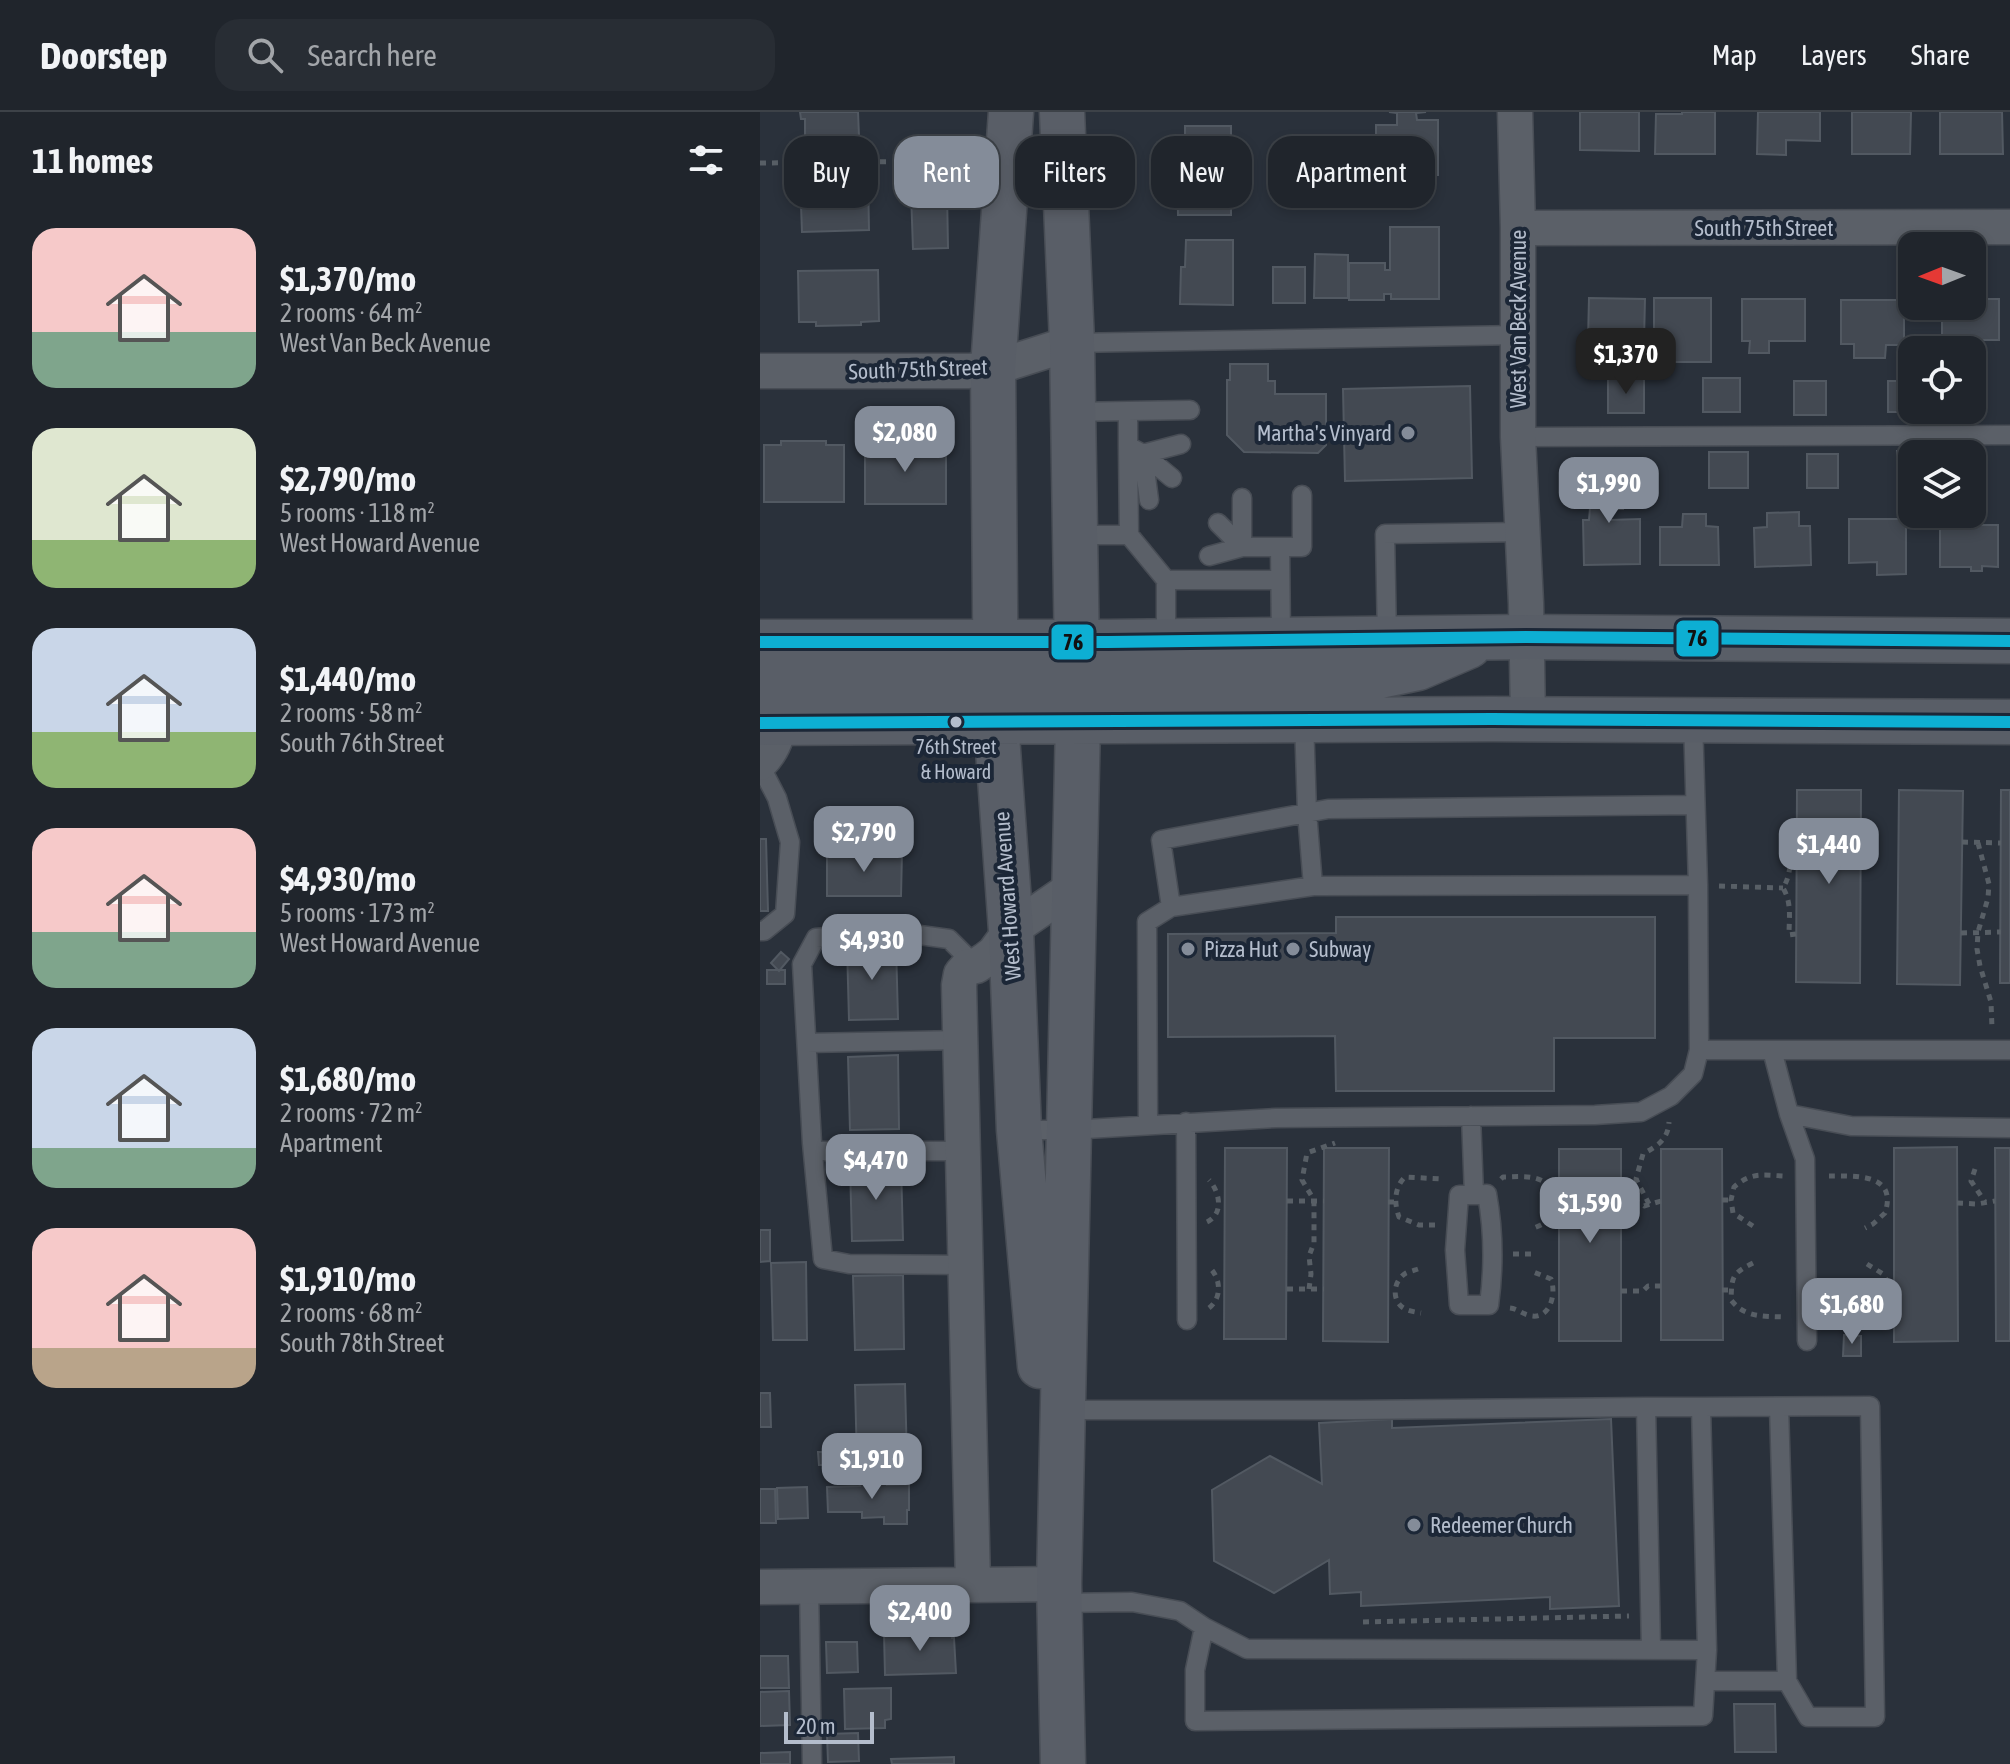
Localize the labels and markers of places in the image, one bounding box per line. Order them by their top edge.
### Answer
pin: $1,370 [1561,328,1691,396]
pin: $2,080 [840,406,970,474]
place label: Martha's Vinyard [1257,420,1392,446]
marker: Martha's Vinyard [1399,424,1417,442]
pin: $1,990 [1544,457,1674,525]
marker: 76th Street & Howard [948,714,964,730]
place label: 76th Street & Howard [916,735,997,783]
pin: $2,790 [799,806,929,874]
pin: $1,440 [1764,818,1894,886]
pin: $4,930 [807,914,937,982]
place label: Pizza Hut [1204,936,1278,962]
place label: Subway [1309,936,1371,962]
marker: Pizza Hut [1179,940,1197,958]
marker: Subway [1284,940,1302,958]
pin: $4,470 [811,1134,941,1202]
pin: $1,590 [1525,1177,1655,1245]
pin: $1,680 [1787,1278,1917,1346]
pin: $1,910 [807,1433,937,1501]
place label: Redeemer Church [1430,1512,1573,1538]
marker: Redeemer Church [1405,1516,1423,1534]
pin: $2,400 [855,1585,985,1653]

